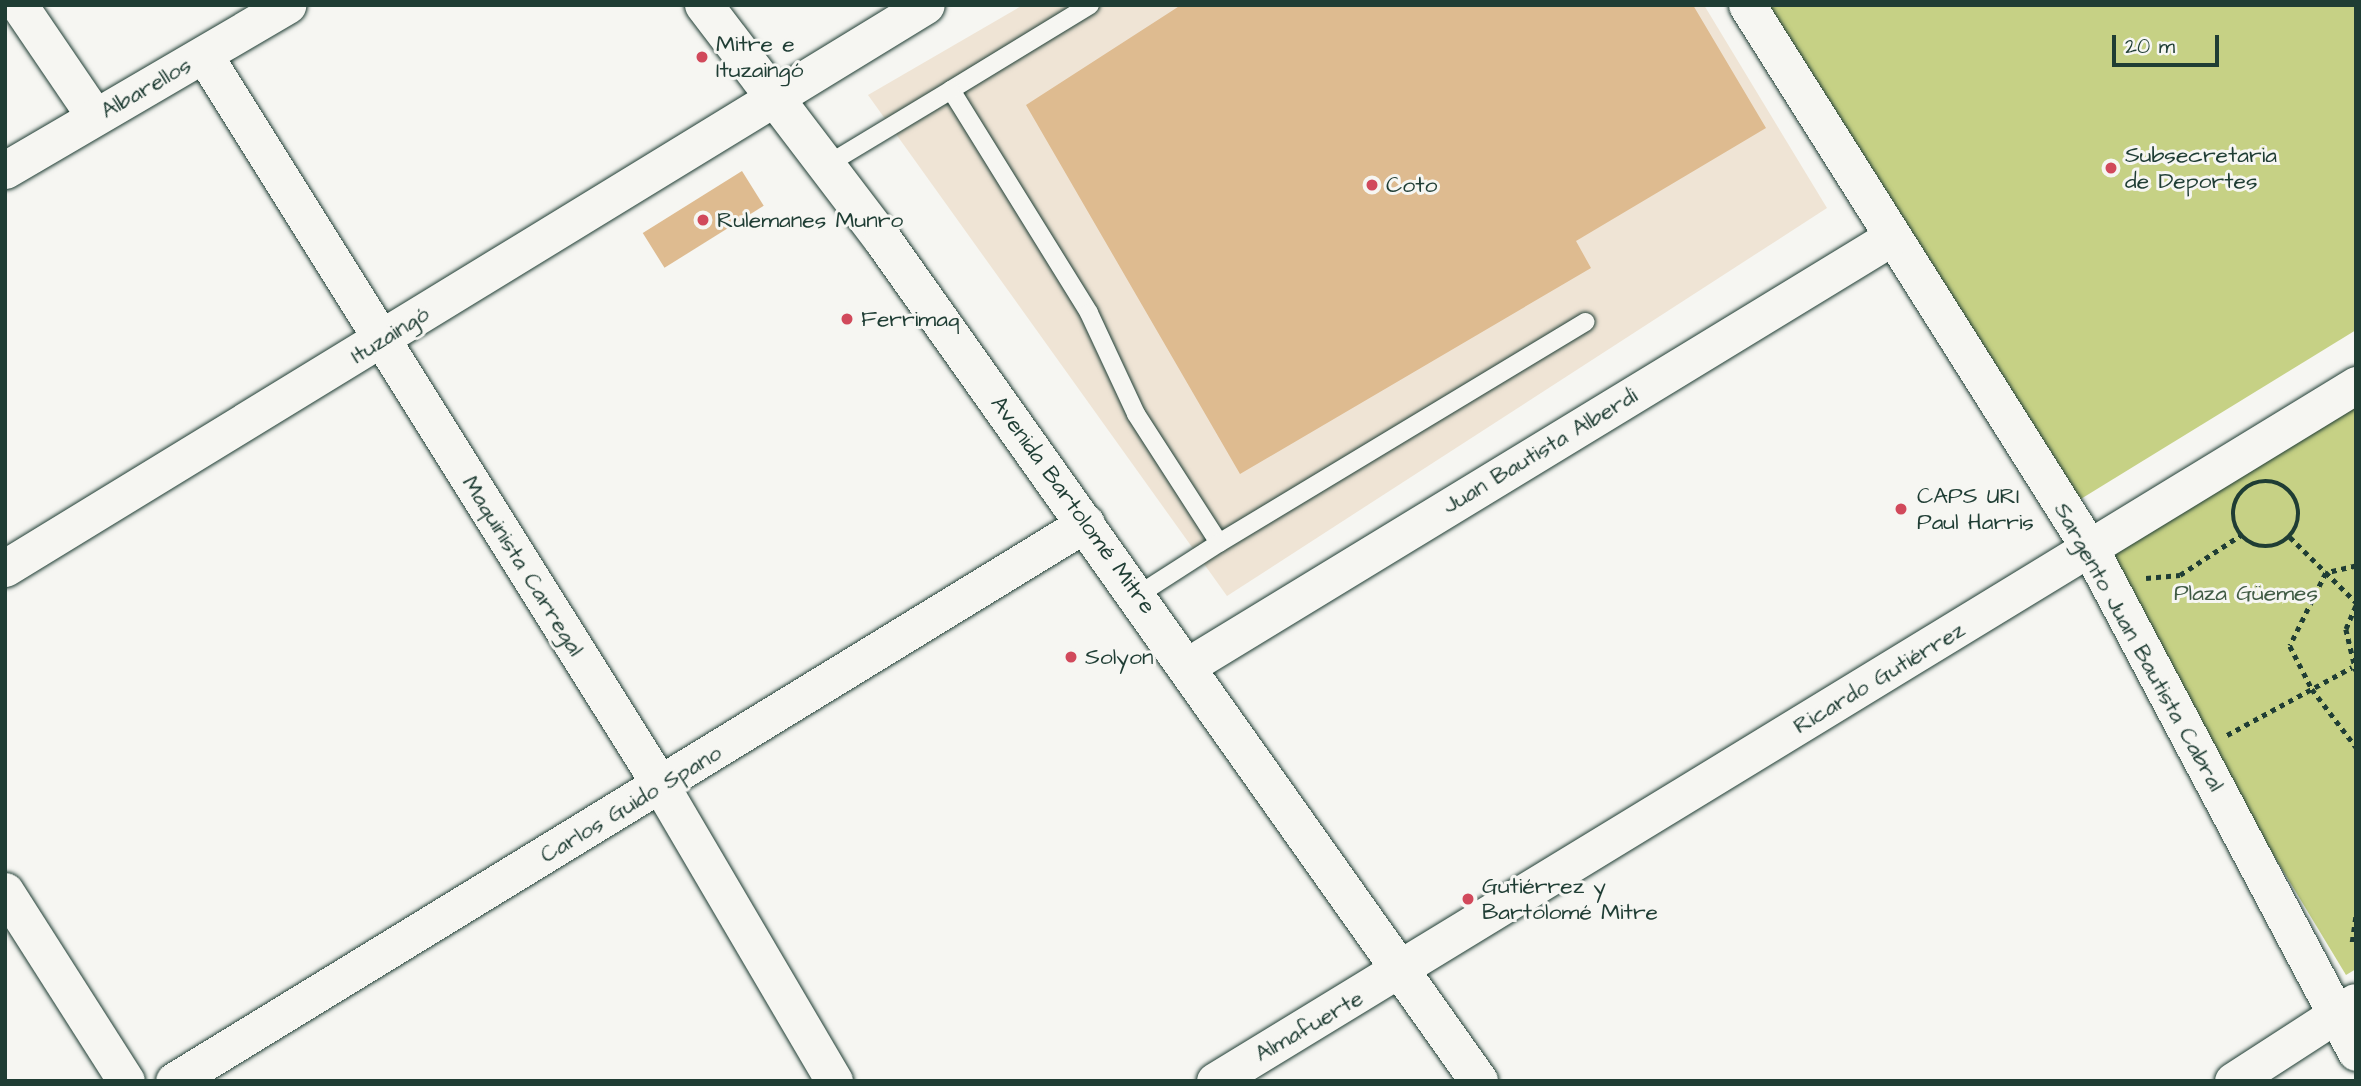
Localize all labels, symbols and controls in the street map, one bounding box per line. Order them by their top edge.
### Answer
scale bar [2116,21,2223,65]
place label: Mitre e Ituzaingó [716,30,803,84]
text: 20 m [2125,32,2175,61]
marker: Mitre e Ituzaingó [694,49,710,65]
street label: Albarellos [96,51,196,125]
place label: Subsecretaria de Deportes [2125,141,2277,195]
marker: Subsecretaria de Deportes [2103,160,2119,176]
place label: Coto [1386,171,1437,199]
marker: Coto [1364,177,1380,193]
place label: Rulemanes Munro [717,206,903,234]
marker: Rulemanes Munro [695,212,711,228]
street label: Ituzaingó [346,300,434,370]
place label: Ferrimaq [861,305,960,333]
marker: Ferrimaq [839,311,855,327]
street label: Juan Bautista Alberdi [1438,382,1642,520]
street label: Avenida Bartolomé Mitre [985,391,1161,619]
street label: Maquinista Carregal [456,471,590,661]
place label: CAPS URI Paul Harris [1917,482,2034,536]
street label: Sargento Juan Bautista Cabral [2048,498,2230,796]
marker: CAPS URI Paul Harris [1891,499,1911,519]
park label: Plaza Güemes [2174,579,2318,607]
street label: Ricardo Gutiérrez [1788,616,1970,740]
place label: Solyon [1085,643,1153,671]
marker: Solyon [1063,649,1079,665]
street label: Carlos Guido Spano [535,739,727,869]
place label: Gutiérrez y Bartolomé Mitre [1482,872,1658,926]
marker: Gutiérrez y Bartolomé Mitre [1460,891,1476,907]
street label: Almafuerte [1250,984,1368,1068]

